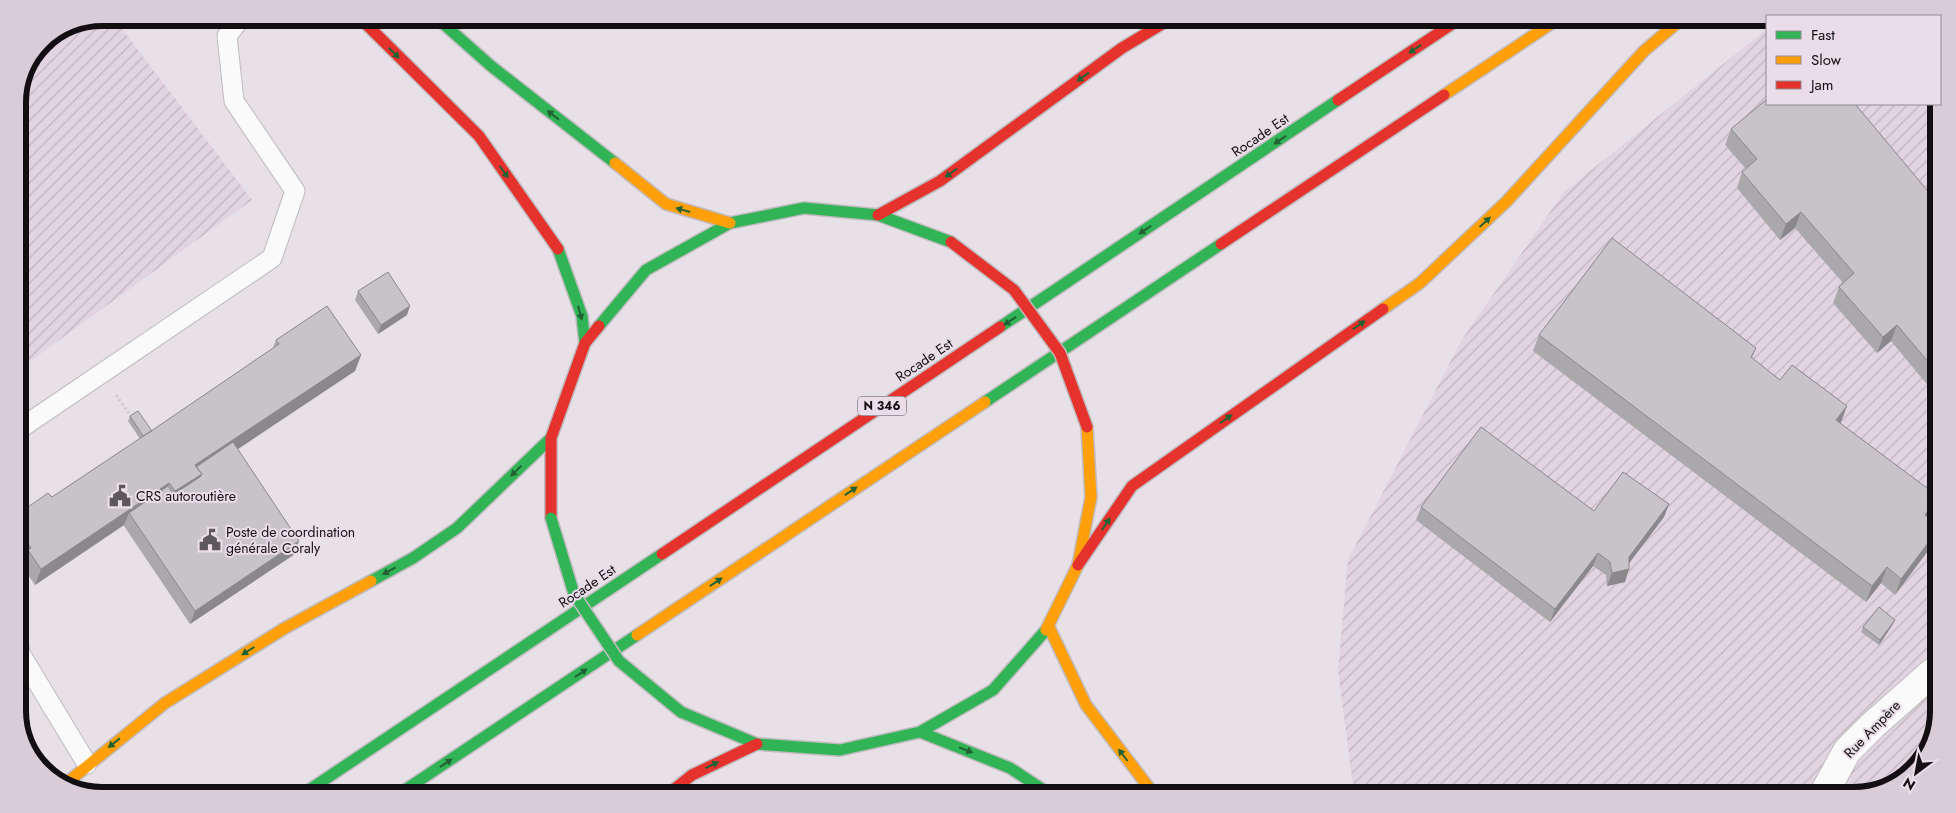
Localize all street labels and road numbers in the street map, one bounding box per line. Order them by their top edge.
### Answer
street label: Rocade Est [1227,108,1293,161]
street label: Rocade Est [891,333,957,386]
road number: N 346 [858,396,906,416]
street label: Rocade Est [554,559,620,612]
street label: Rue Ampère [1839,696,1905,762]

